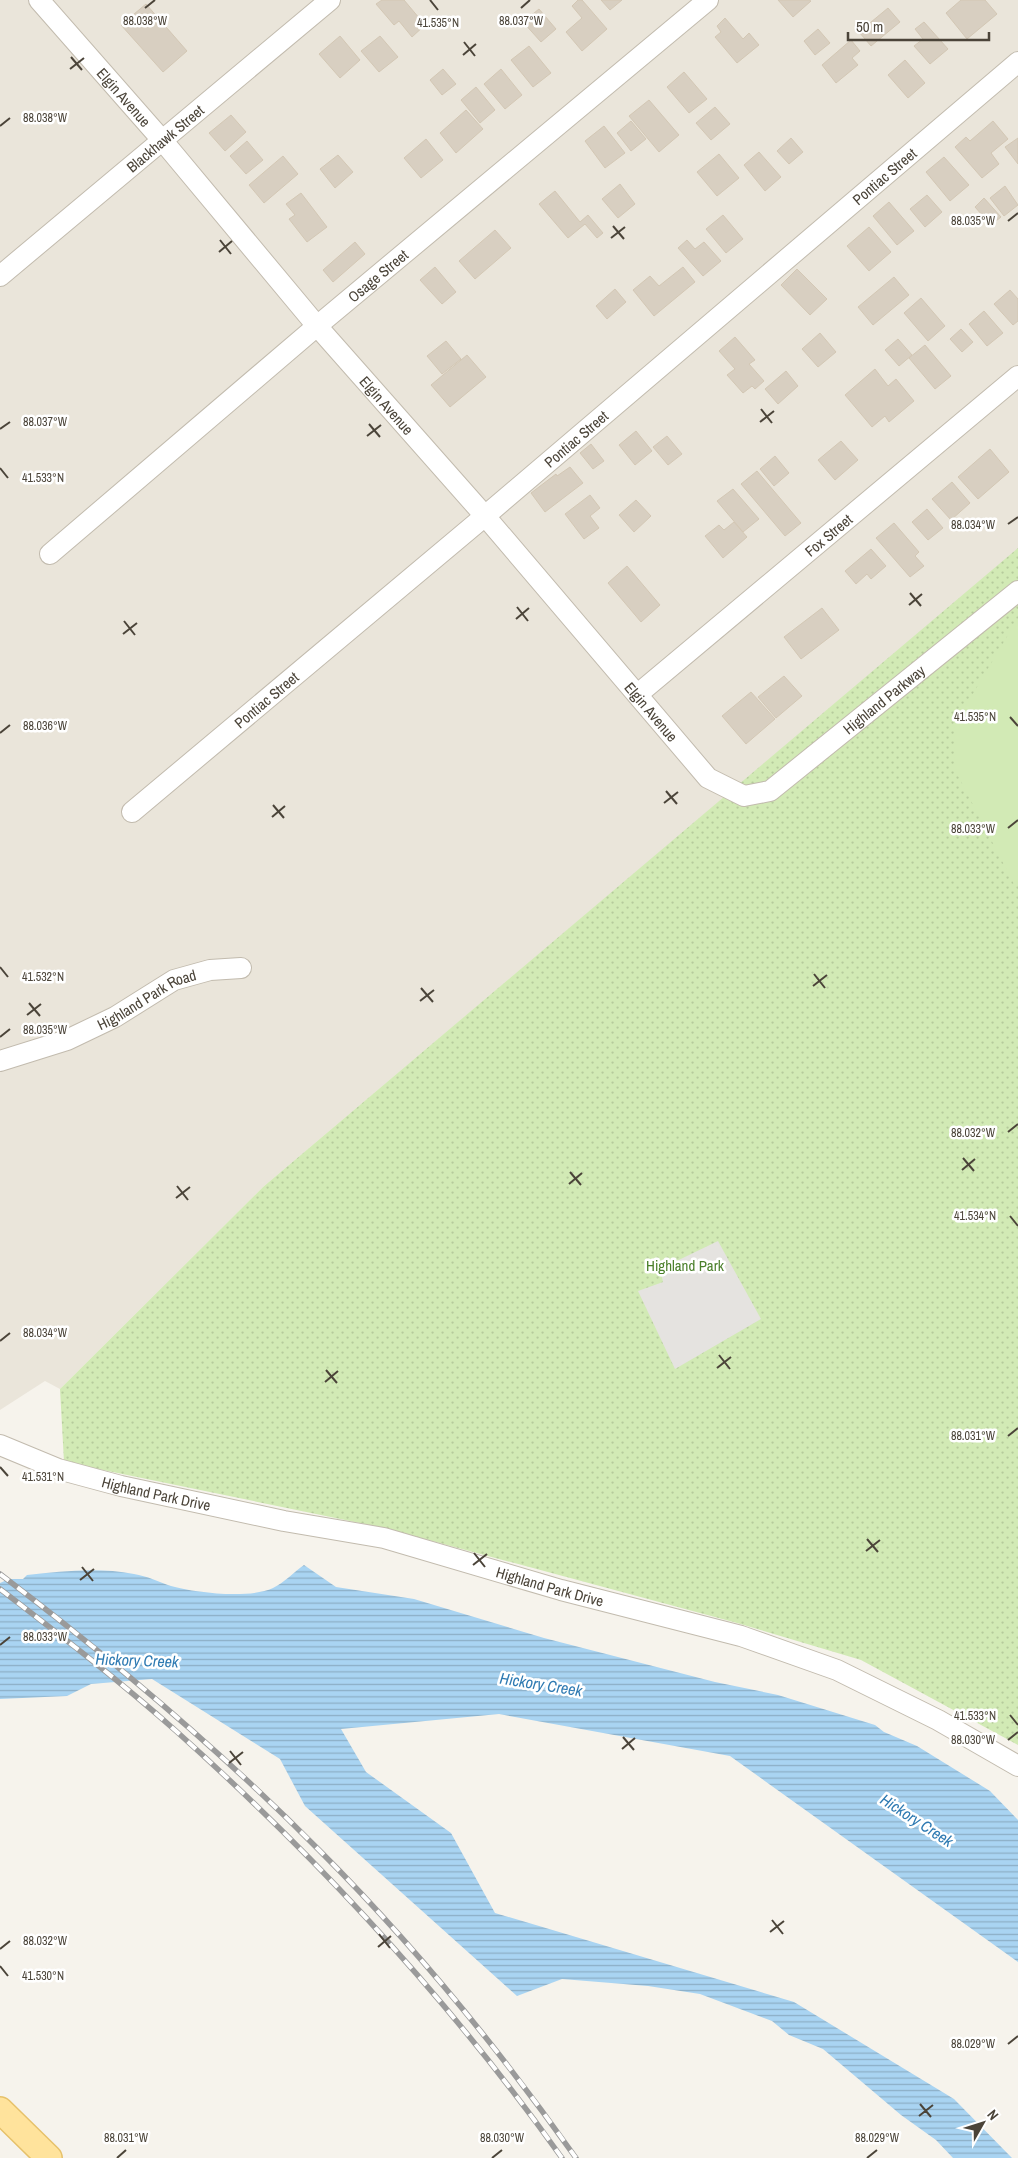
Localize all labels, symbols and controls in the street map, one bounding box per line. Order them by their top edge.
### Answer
scale bar [848,10,989,42]
text: 88.038°W [123,13,168,29]
text: 88.037°W [499,13,544,29]
text: 41.535°N [417,15,459,31]
text: 50 m [856,16,883,37]
street label: Elgin Avenue [92,63,156,131]
street label: Blackhawk Street [122,99,209,177]
text: 88.038°W [23,110,68,126]
street label: Pontiac Street [848,142,921,209]
text: 88.035°W [951,213,996,229]
street label: Osage Street [343,244,413,307]
street label: Elgin Avenue [355,371,419,439]
street label: Pontiac Street [539,405,613,472]
text: 88.037°W [23,414,68,430]
text: 41.533°N [22,470,64,486]
street label: Fox Street [800,508,857,561]
text: 88.034°W [951,517,996,533]
street label: Highland Parkway [838,659,930,739]
street label: Pontiac Street [229,666,303,733]
street label: Elgin Avenue [620,677,683,746]
text: 41.535°N [954,709,996,725]
text: 88.036°W [23,718,68,734]
text: 88.033°W [951,821,996,837]
street label: Highland Park Road [93,964,198,1035]
text: 41.532°N [22,969,64,985]
text: 88.035°W [23,1022,68,1038]
text: 88.032°W [951,1125,996,1141]
text: 41.534°N [954,1208,996,1224]
park label: Highland Park [646,1255,725,1276]
text: 88.034°W [23,1325,68,1341]
text: 88.031°W [951,1428,996,1444]
text: 41.531°N [22,1469,64,1485]
street label: Highland Park Drive [99,1471,213,1515]
street label: Highland Park Drive [494,1561,606,1611]
text: 88.033°W [23,1629,68,1645]
water label: Hickory Creek [95,1648,179,1672]
water label: Hickory Creek [498,1667,584,1701]
text: 41.533°N [954,1708,996,1724]
text: 88.030°W [951,1732,996,1748]
water label: Hickory Creek [876,1788,958,1852]
text: 88.032°W [23,1933,68,1949]
text: 41.530°N [22,1968,64,1984]
text: 88.029°W [951,2036,996,2052]
north arrow [958,2098,1008,2148]
text: N [983,2106,1003,2124]
text: 88.031°W [104,2130,149,2146]
text: 88.030°W [480,2130,525,2146]
text: 88.029°W [855,2130,900,2146]

